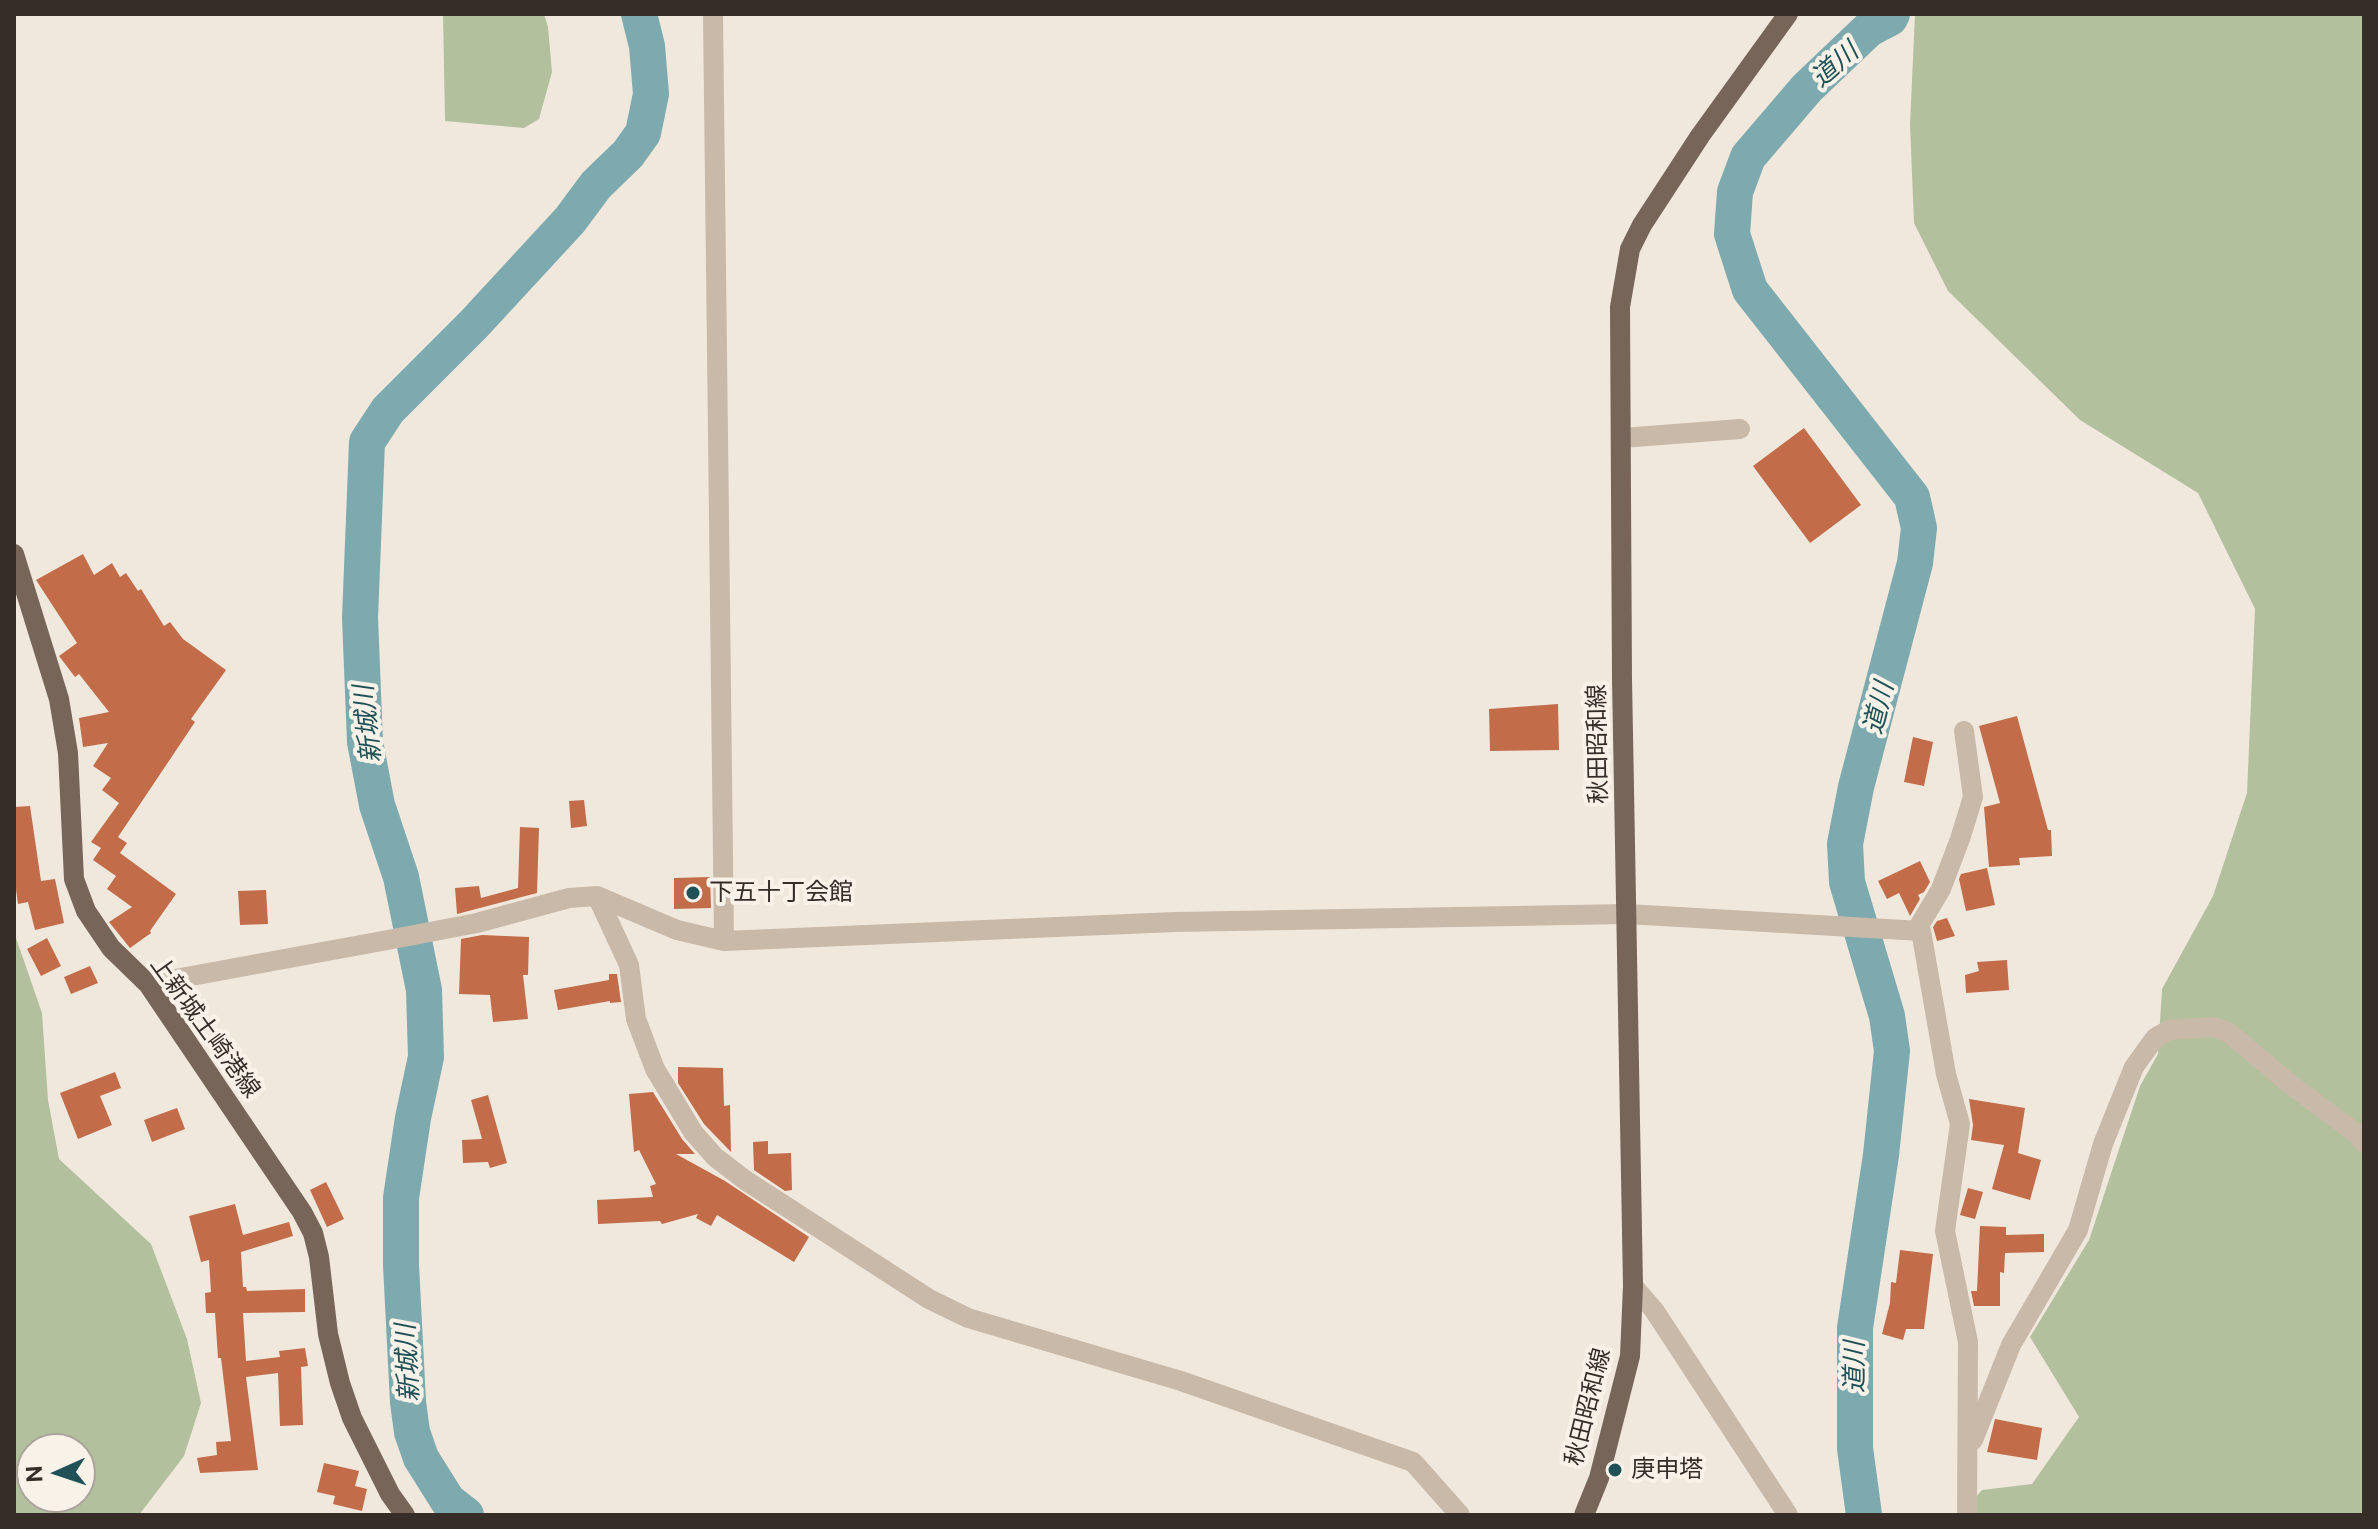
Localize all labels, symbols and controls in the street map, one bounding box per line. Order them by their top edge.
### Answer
water label: 道川 [1805,36,1865,94]
water label: 道川 [1858,679,1900,737]
water label: 新城川 [348,684,388,764]
street label: 秋田昭和線 [1583,684,1613,804]
place label: 下五十丁会館 [709,879,853,907]
marker: 下五十丁会館 [684,884,702,902]
street label: 上新城土崎港線 [144,951,266,1103]
water label: 新城川 [390,1323,426,1403]
water label: 道川 [1839,1341,1871,1393]
street label: 秋田昭和線 [1560,1345,1616,1469]
north arrow [16,1433,96,1513]
place label: 庚申塔 [1631,1456,1703,1484]
marker: 庚申塔 [1606,1461,1624,1479]
text: N [21,1465,47,1483]

